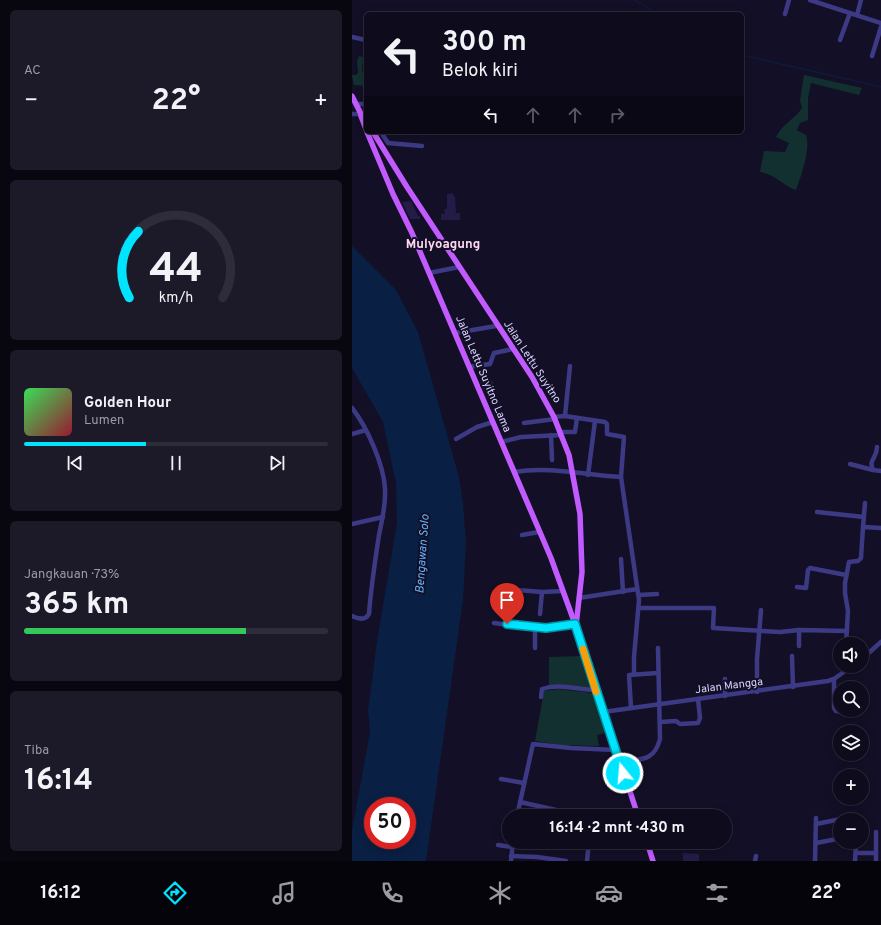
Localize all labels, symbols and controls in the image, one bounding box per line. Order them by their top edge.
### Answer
text: 300 m [442,25,527,61]
icon: left [376,28,428,80]
text: Belok kiri [442,60,518,83]
text: AC [24,63,41,79]
text: 22° [151,83,201,120]
text: − [24,88,38,115]
text: + [314,88,328,115]
icon: left [480,104,502,126]
icon: ahead [522,104,544,126]
icon: ahead [564,104,586,126]
icon: right [606,104,628,126]
district label: Mulyoagung [406,237,480,253]
text: 44 [149,244,203,297]
text: km/h [159,289,193,307]
street label: Jalan Lettu Suyitno Lama [452,313,514,435]
street label: Jalan Lettu Suyitno [500,318,564,406]
text: Golden Hour [84,394,171,413]
text: Lumen [84,413,124,429]
icon: previous [64,452,86,474]
icon: pause [165,452,187,474]
icon: next [266,452,288,474]
water label: Bengawan Solo [412,513,434,594]
text: Jangkauan · 73% [24,567,119,583]
pin [490,583,524,624]
text: 365 km [24,587,129,624]
icon: arrive [496,589,518,611]
map controls [833,637,869,849]
button: sound [833,637,869,673]
street label: Jalan Mangga [694,675,764,697]
button: search [833,681,869,717]
button: layers [833,725,869,761]
text: Tiba [24,743,49,759]
position arrow [602,752,644,794]
text: 16:14 [24,763,93,800]
button: + [833,769,869,805]
speed limit sign: 50 [364,797,416,849]
button: − [833,813,869,849]
text: 16:14 · 2 mnt · 430 m [549,819,685,838]
icon: directions [161,879,189,907]
icon: music [270,879,298,907]
icon: phone [378,879,406,907]
icon: climate [486,879,514,907]
icon: car [595,879,623,907]
icon: filters [703,879,731,907]
text: 16:12 [40,882,81,905]
text: 22° [811,882,841,905]

